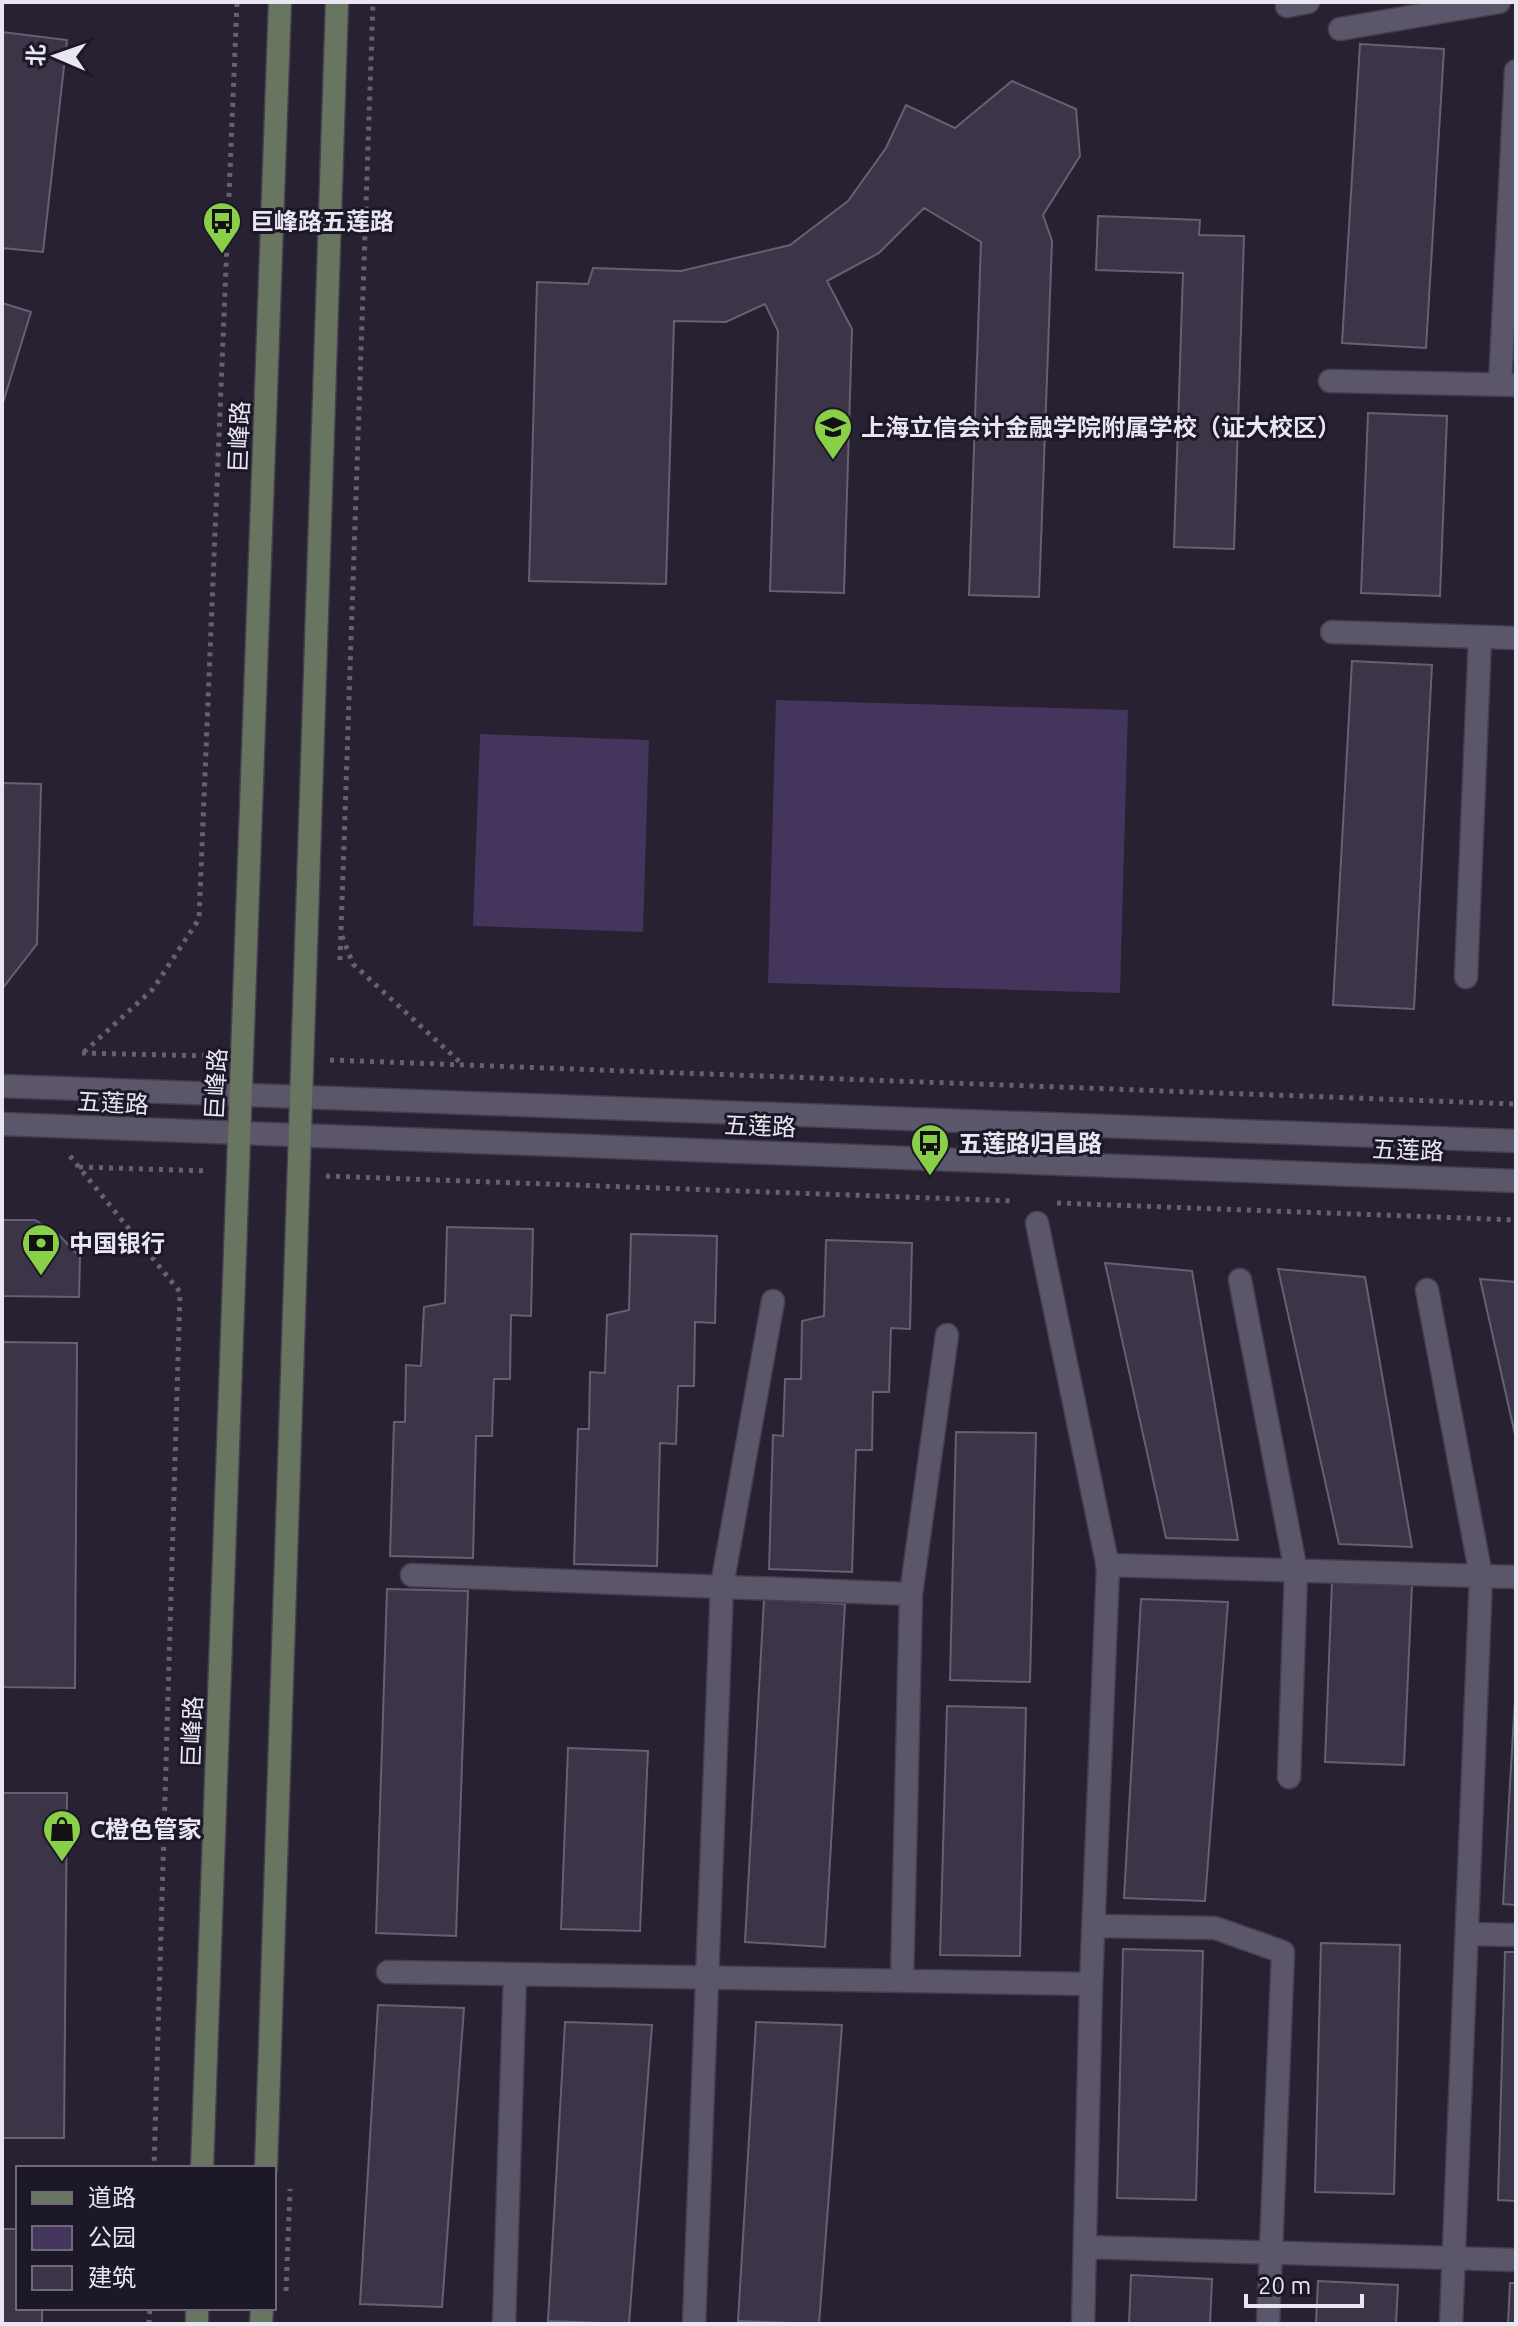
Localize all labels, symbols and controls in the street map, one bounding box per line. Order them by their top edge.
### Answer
north arrow [16,16,96,96]
text: 北 [23,44,48,67]
bus stop icon: 巨峰路五莲路 [201,200,243,255]
place label: 巨峰路五莲路 [250,208,394,235]
street label: 巨峰路 [224,401,254,473]
school or university icon: 上海立信会计金融学院附属学校（证大校区） [812,406,854,461]
place label: 上海立信会计金融学院附属学校（证大校区） [861,414,1341,441]
street label: 巨峰路 [201,1047,231,1121]
street label: 五莲路 [76,1088,150,1118]
street label: 五莲路 [724,1111,796,1141]
bus stop icon: 五莲路归昌路 [909,1122,951,1177]
place label: 五莲路归昌路 [958,1130,1102,1157]
street label: 五莲路 [1372,1135,1444,1165]
bank icon: 中国银行 [20,1222,62,1277]
place label: 中国银行 [69,1230,165,1257]
street label: 巨峰路 [177,1696,207,1768]
shop icon: C橙色管家 [41,1808,83,1863]
place label: C橙色管家 [90,1816,201,1843]
legend [16,2166,276,2310]
text: 道路 [88,2184,136,2211]
text: 公园 [88,2224,136,2251]
scale bar [1246,2258,1362,2308]
text: 建筑 [88,2264,136,2291]
text: 20 m [1258,2272,1311,2299]

